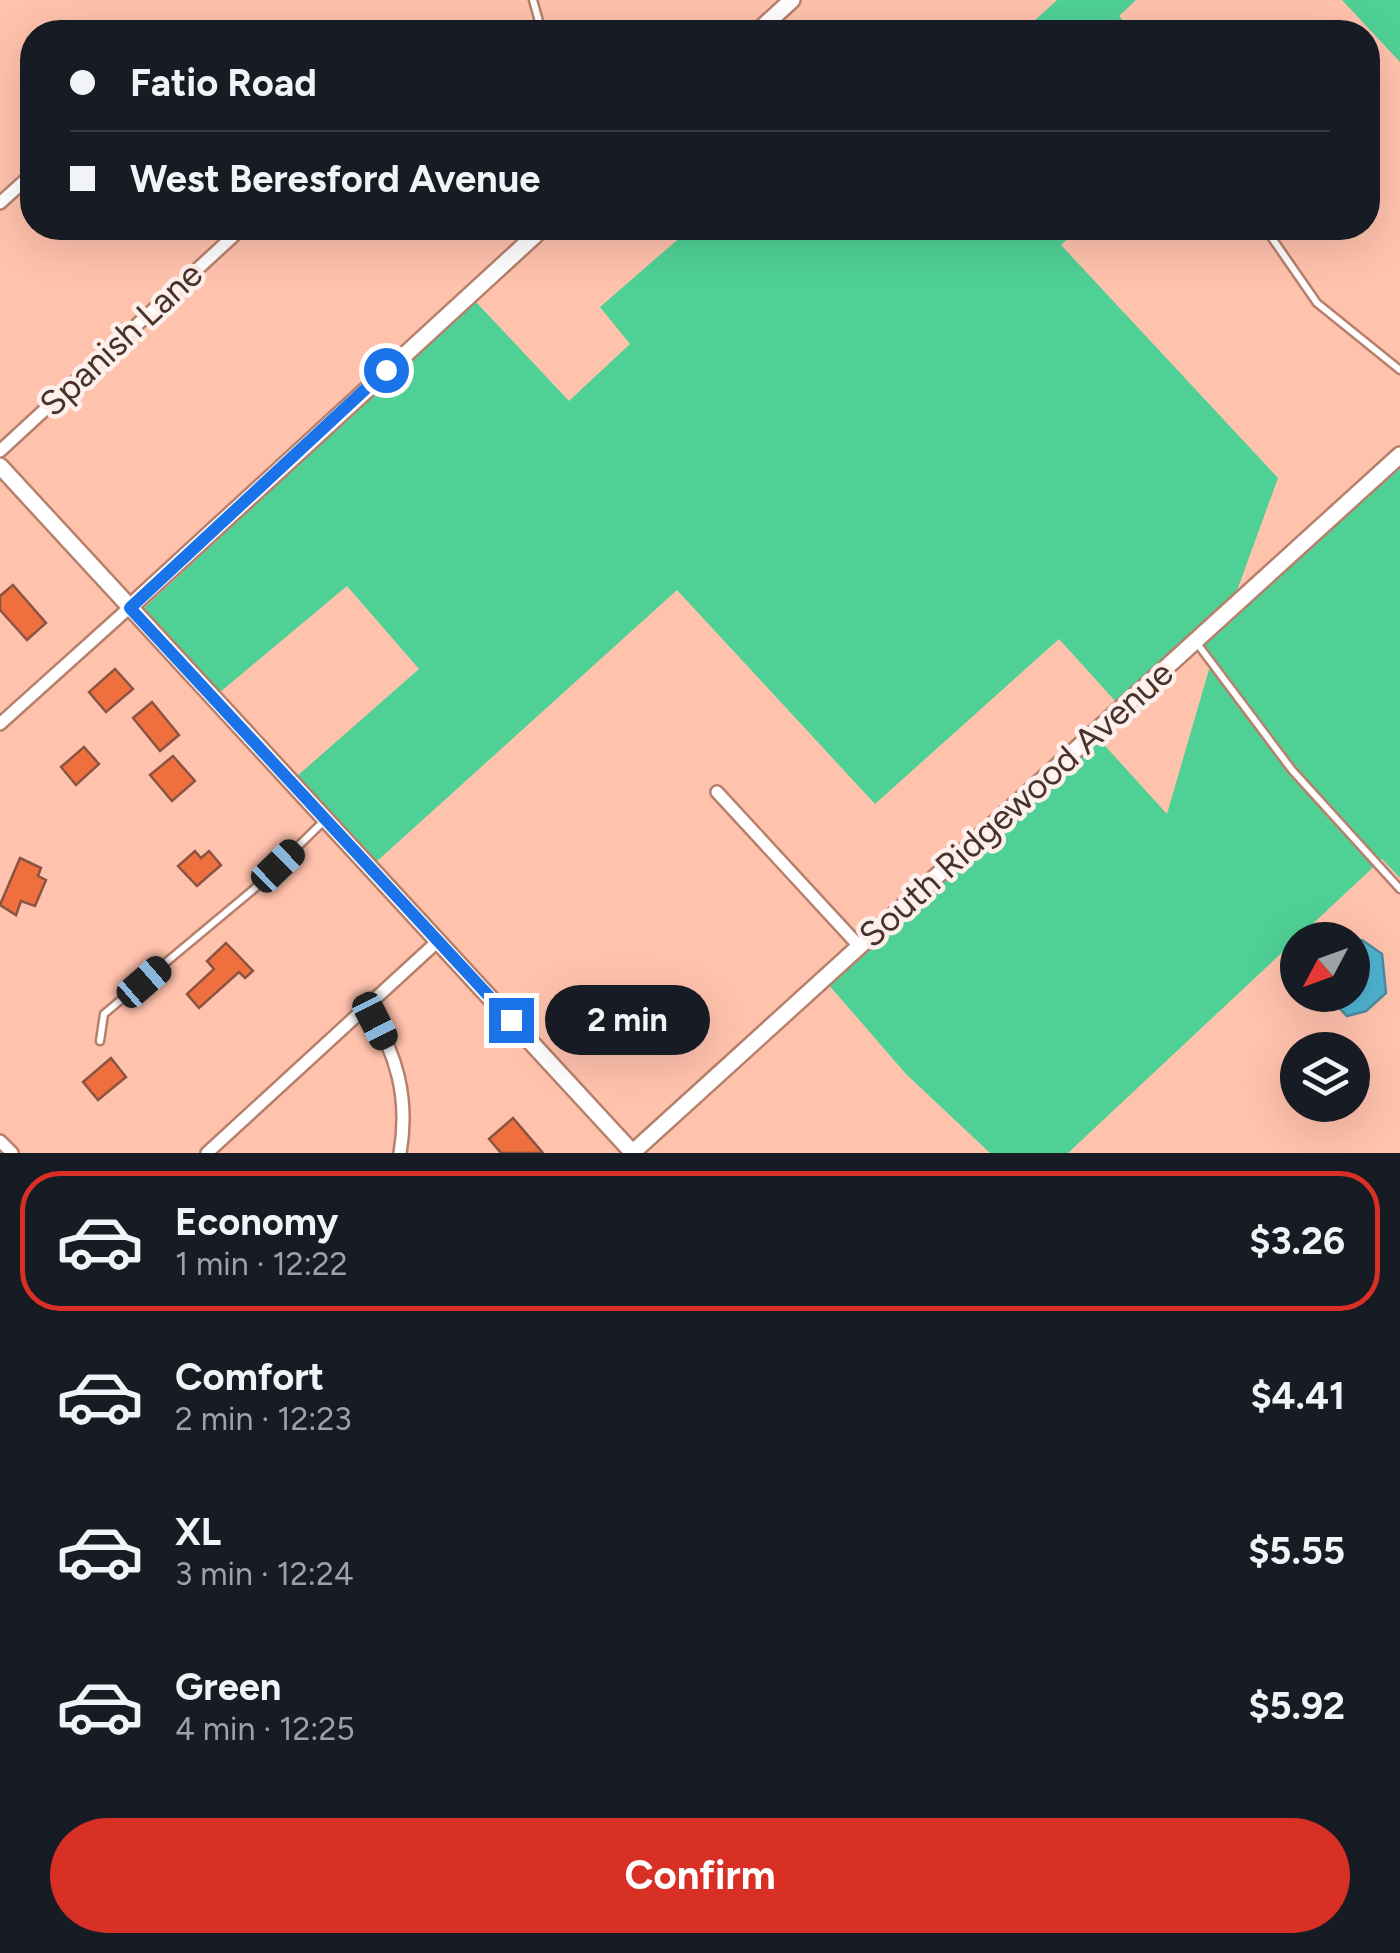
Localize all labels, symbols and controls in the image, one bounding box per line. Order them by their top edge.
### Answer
text: Fatio Road [130,60,317,106]
text: West Beresford Avenue [130,156,540,202]
street label: Spanish Lane [31,253,211,425]
route start [364,348,409,393]
street label: South Ridgewood Avenue [850,652,1182,956]
car [246,834,310,898]
north arrow [1280,922,1370,1012]
map controls [1280,922,1370,1122]
car [112,951,176,1013]
callout: 2 min [546,985,711,1055]
car [348,987,402,1055]
route end [489,998,534,1043]
text: 2 min [587,1001,668,1039]
button: layers [1280,1032,1370,1122]
icon: car [55,1196,145,1286]
text: Economy [175,1199,338,1245]
text: $3.26 [1249,1218,1345,1264]
text: 1 min · 12:22 [175,1245,348,1283]
icon: car [55,1351,145,1441]
text: Comfort [175,1354,324,1400]
text: $4.41 [1250,1373,1345,1419]
text: 2 min · 12:23 [175,1400,352,1438]
icon: car [55,1506,145,1596]
text: XL [175,1509,221,1555]
text: $5.55 [1248,1528,1345,1574]
text: 3 min · 12:24 [175,1555,354,1593]
icon: car [55,1661,145,1751]
text: Green [175,1664,281,1710]
text: $5.92 [1248,1683,1345,1729]
text: 4 min · 12:25 [175,1710,355,1748]
button: Confirm [50,1818,1350,1933]

